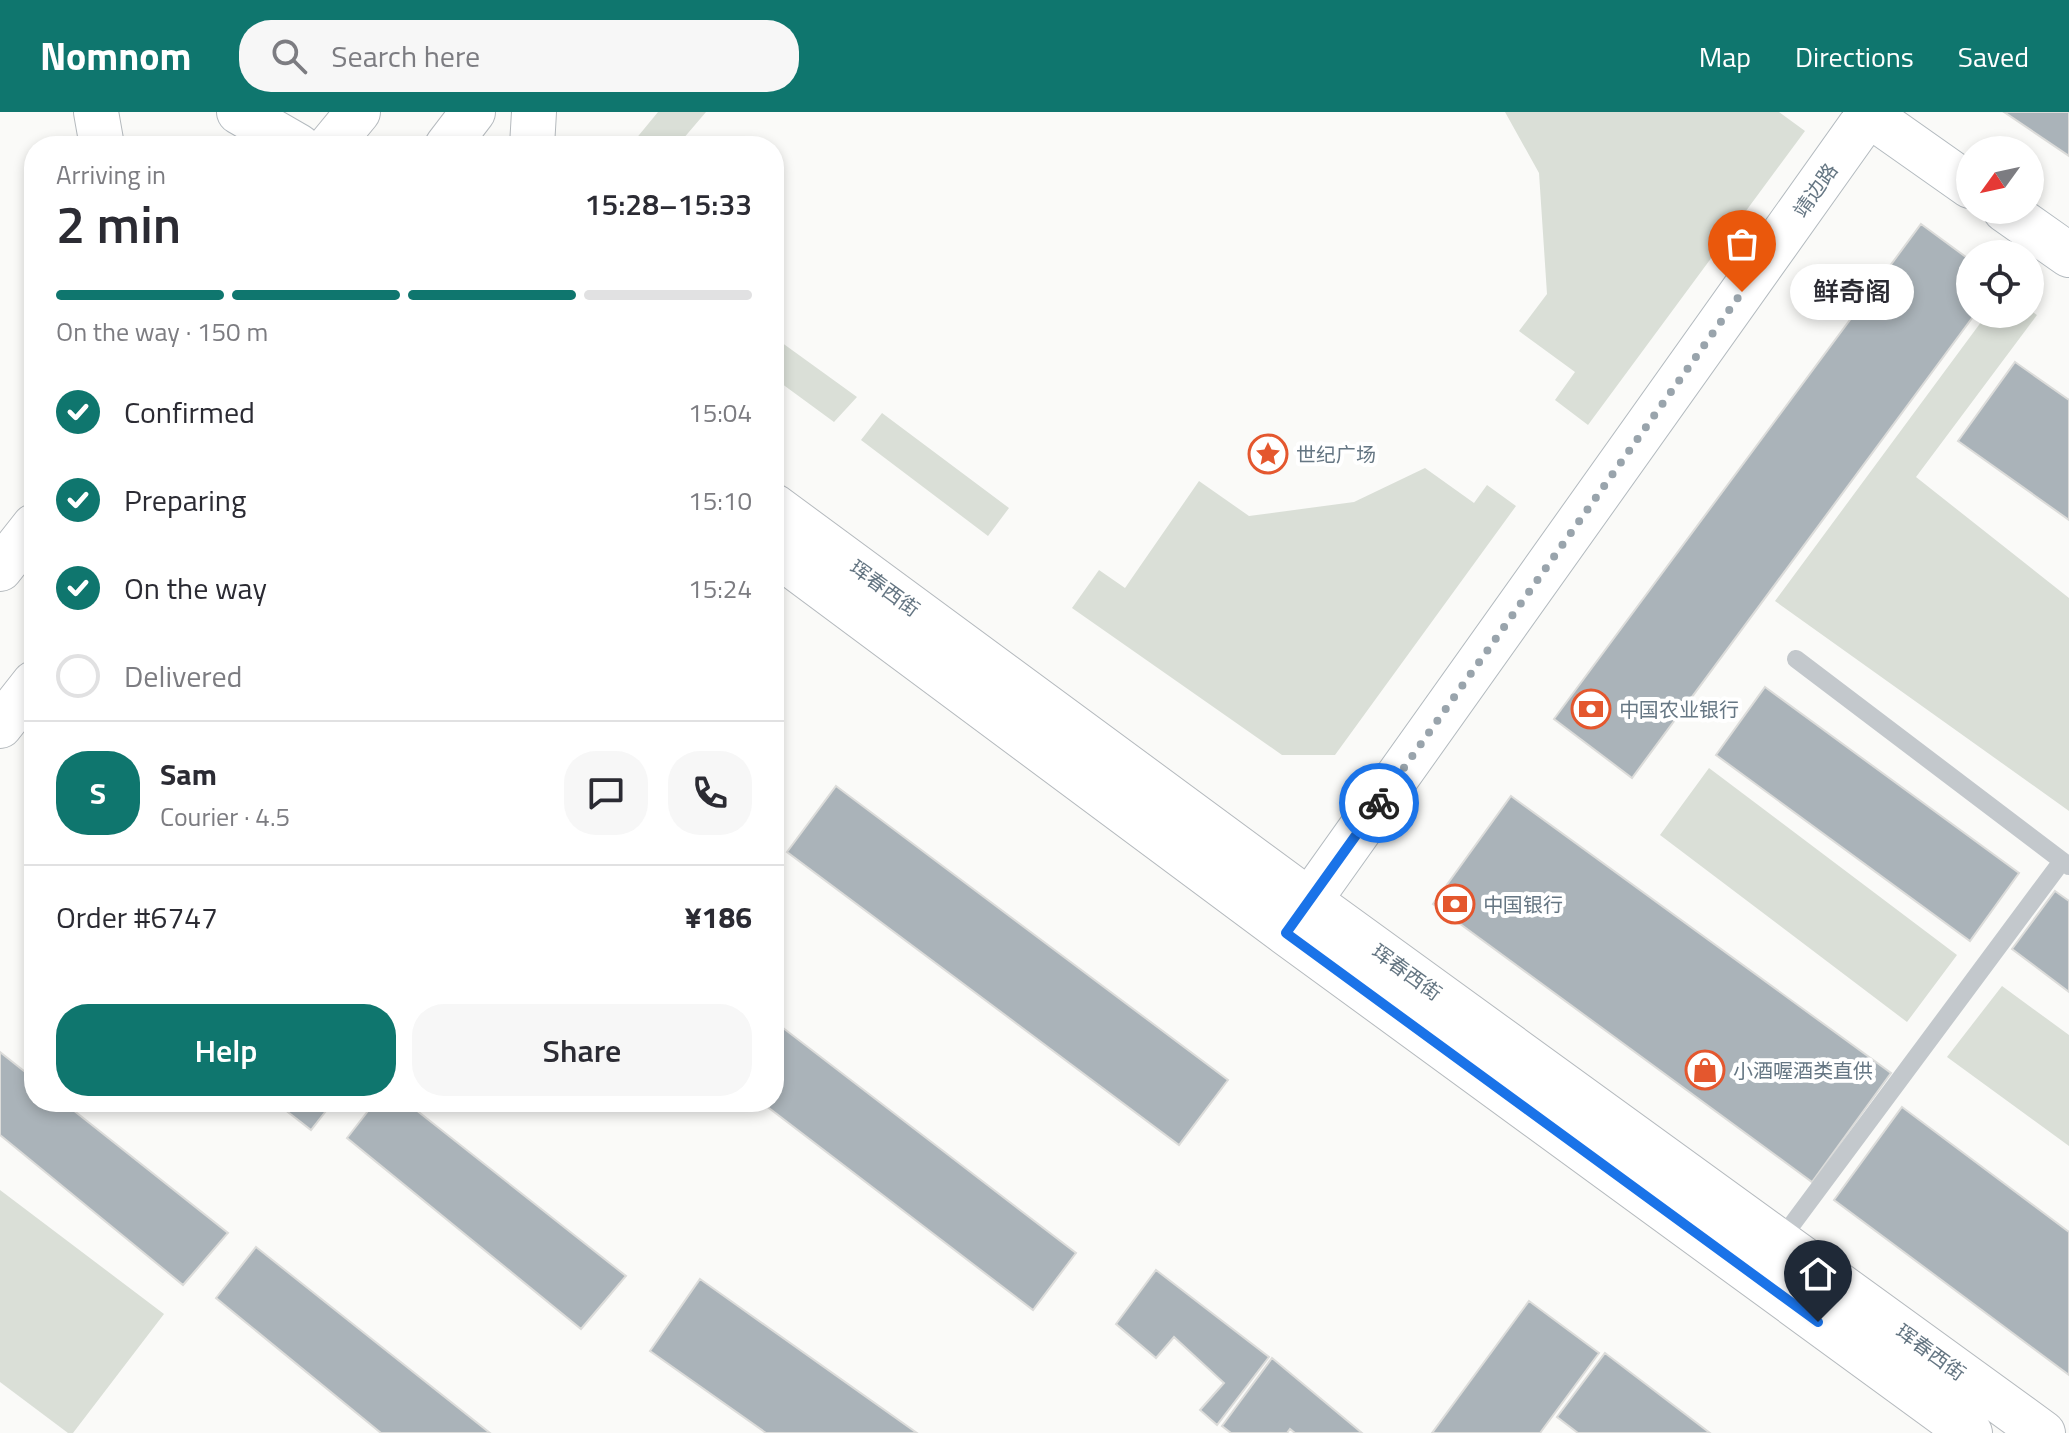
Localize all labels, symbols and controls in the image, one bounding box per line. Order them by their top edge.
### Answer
search box [239,20,799,92]
text: Nomnom [40,27,191,85]
text: Search here [331,33,480,79]
icon: search [267,34,311,78]
text: Map [1699,35,1751,78]
text: Directions [1795,35,1914,78]
text: Saved [1958,35,2029,78]
north arrow [1956,136,2044,224]
map controls [1956,136,2044,328]
text: Arriving in [56,155,166,194]
street label: 靖边路 [1785,157,1845,223]
text: 15:28–15:33 [585,181,752,227]
text: 2 min [56,184,181,263]
pin [1708,210,1776,292]
icon: bag [1720,222,1764,266]
button: locate [1956,240,2044,328]
callout: 鲜奇阁 [1790,264,1914,320]
text: 鲜奇阁 [1813,272,1891,311]
text: On the way · 150 m [56,312,268,351]
text: Confirmed [124,389,255,435]
icon: check [56,390,100,434]
text: 15:04 [688,393,752,432]
place icon: 世纪广场 [1247,433,1289,475]
place label: 世纪广场 [1296,439,1376,470]
text: Preparing [124,477,246,523]
icon: check [56,478,100,522]
text: 15:10 [688,481,752,520]
street label: 珲春西街 [844,552,926,624]
text: On the way [124,565,267,611]
icon: check [56,566,100,610]
text: 15:24 [688,569,752,608]
text: Delivered [124,653,242,699]
bank icon: 中国农业银行 [1570,688,1612,730]
place label: 中国农业银行 [1619,694,1739,725]
text: Sam [160,751,217,797]
button: chat [564,751,648,835]
button: phone [668,751,752,835]
courier [1339,763,1419,843]
text: S [90,770,106,816]
icon: bike [1357,781,1401,825]
text: Courier · 4.5 [160,797,290,836]
bank icon: 中国银行 [1434,883,1476,925]
place label: 中国银行 [1483,889,1563,920]
text: Order #6747 [56,894,218,940]
text: ¥186 [685,894,752,940]
street label: 珲春西街 [1366,936,1448,1008]
button: Help [56,1004,396,1096]
button: Share [412,1004,752,1096]
shop icon: 小酒喔酒类直供 [1684,1049,1726,1091]
place label: 小酒喔酒类直供 [1733,1055,1873,1086]
pin [1784,1240,1852,1322]
icon: home [1796,1252,1840,1296]
street label: 珲春西街 [1890,1316,1972,1388]

